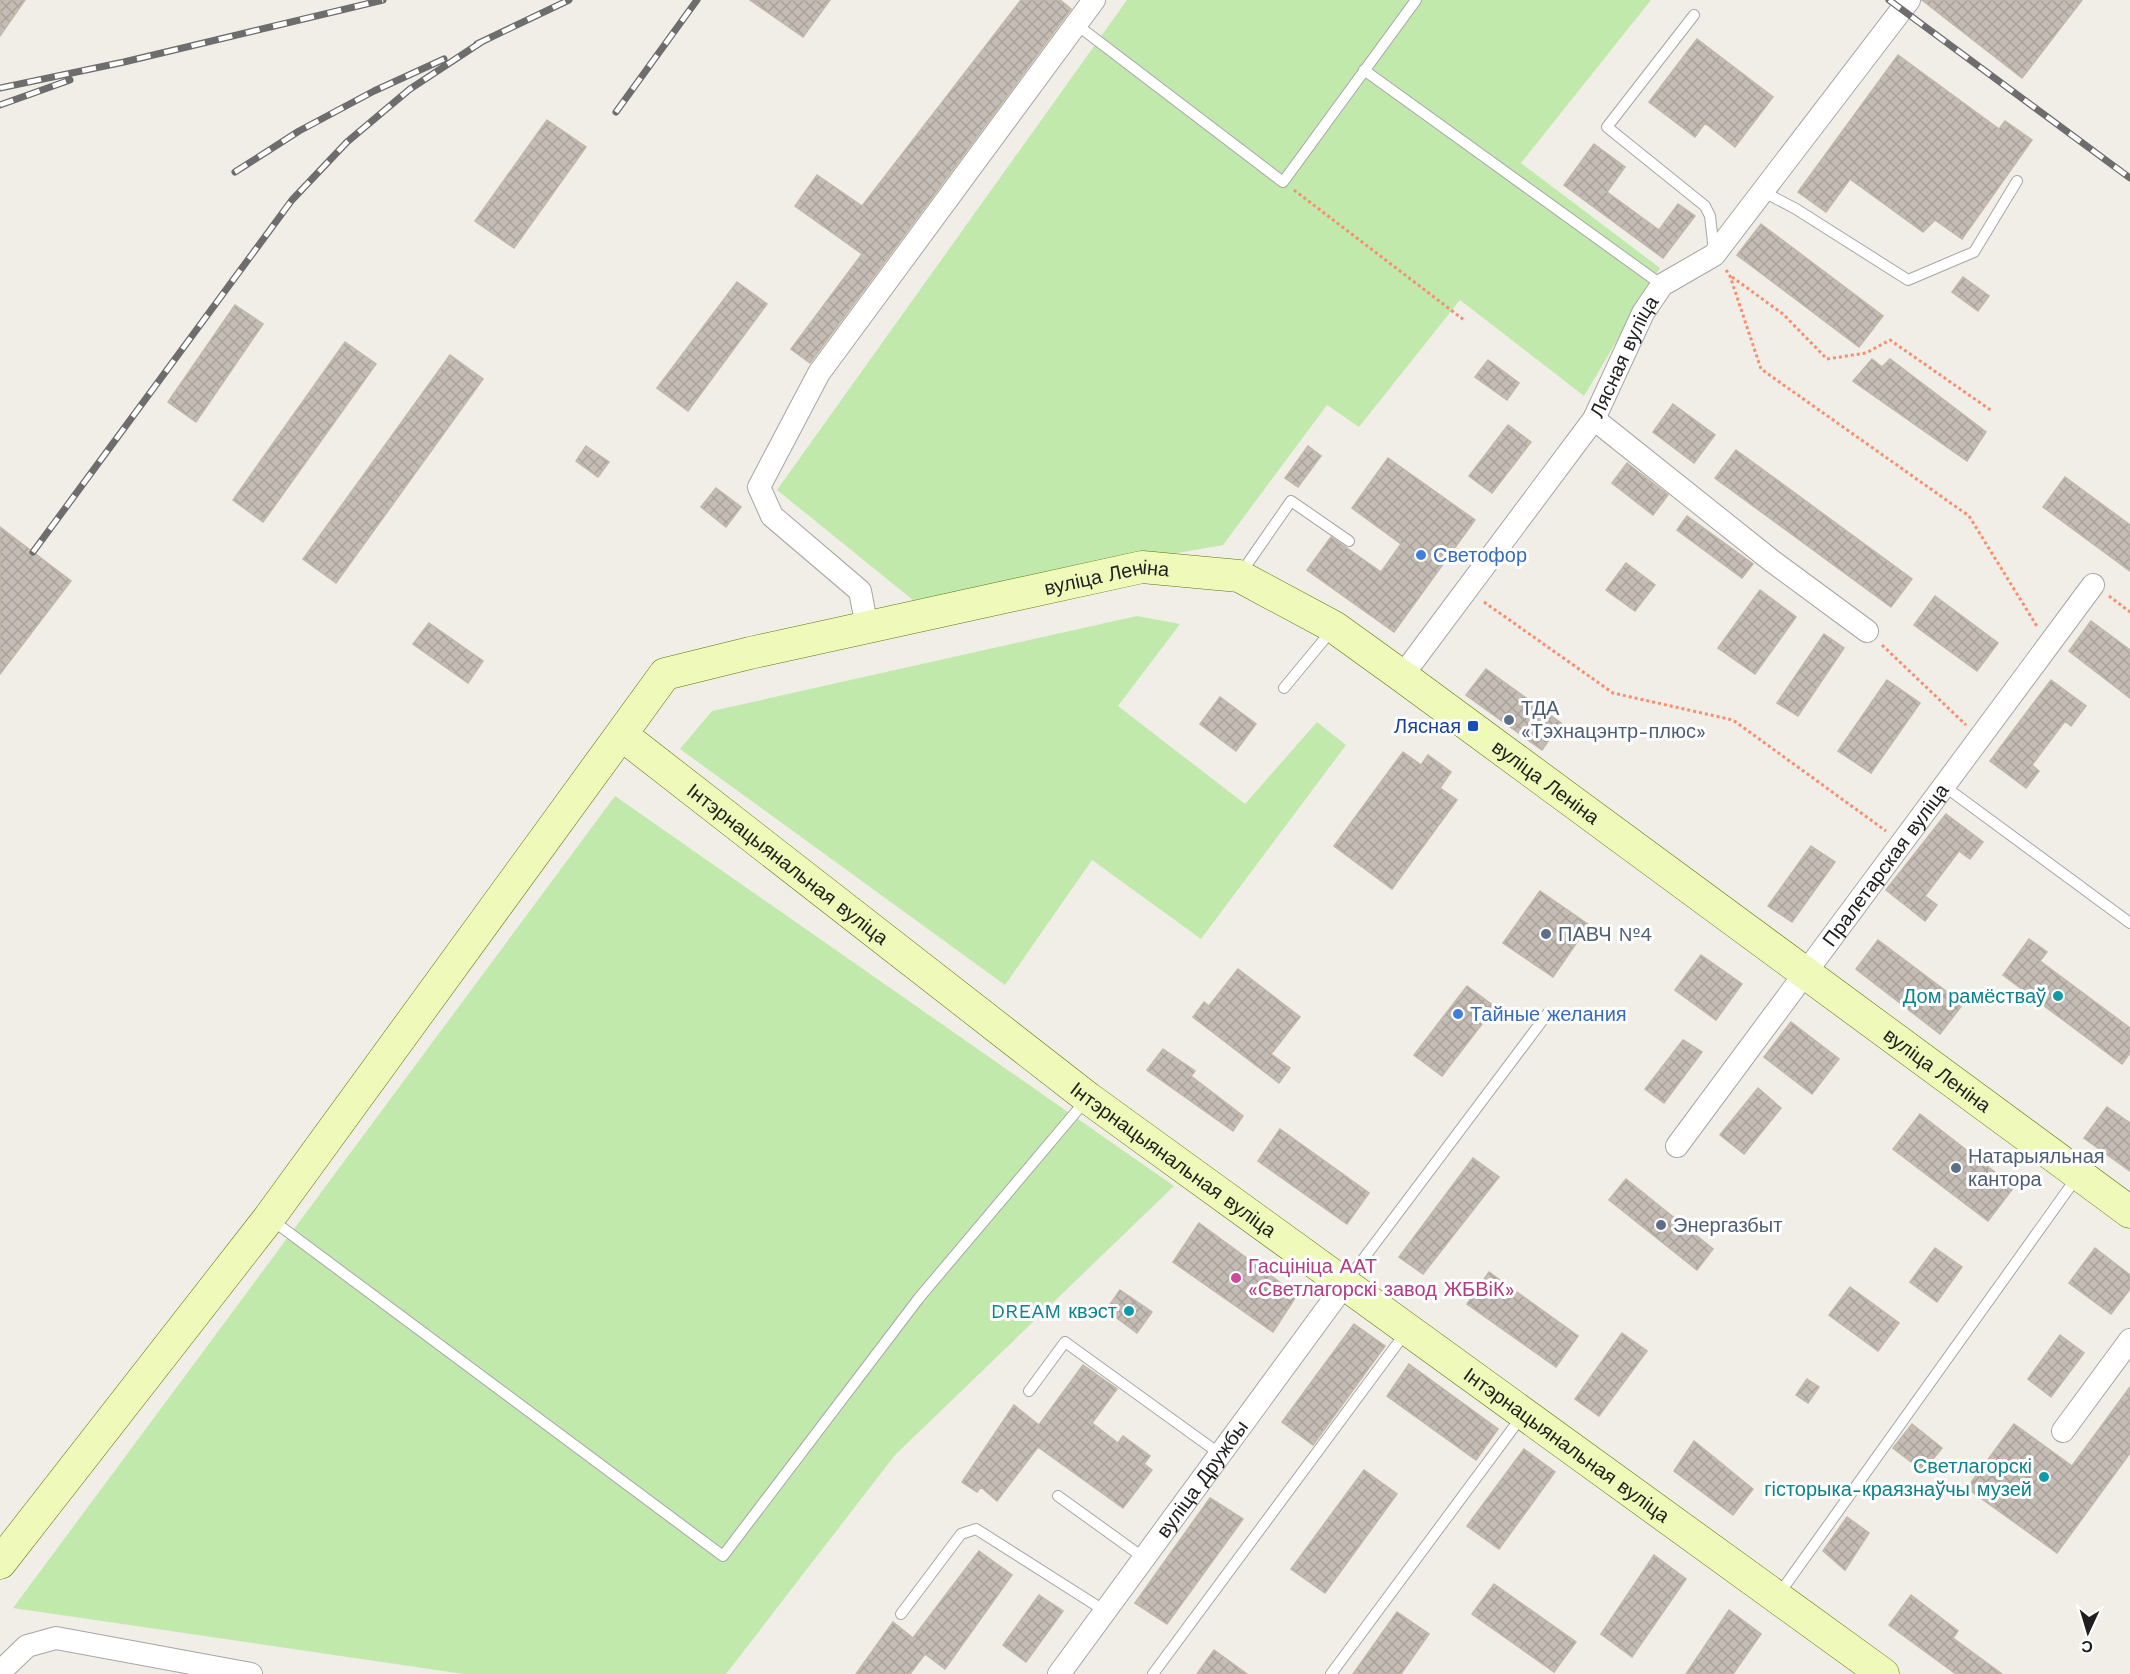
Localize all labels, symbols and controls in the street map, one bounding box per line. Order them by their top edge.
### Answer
street label: Лясная вуліца [1584,290,1664,421]
place label: Светофор [1433,543,1527,567]
marker: Светофор [1414,548,1428,562]
street label: вуліца Леніна [1042,555,1171,600]
place label: ТДА «Тэхнацэнтр-плюс» [1521,696,1706,743]
marker: ТДА «Тэхнацэнтр-плюс» [1502,713,1516,727]
place label: Лясная [1394,714,1461,738]
marker: Лясная [1466,719,1480,733]
street label: вуліца Леніна [1488,735,1605,830]
street label: Інтэрнацыянальная вуліца [682,778,894,950]
street label: Пралетарская вуліца [1817,778,1954,951]
place label: ПАВЧ №4 [1558,922,1652,946]
marker: ПАВЧ №4 [1539,927,1553,941]
place label: Дом рамёстваў [1903,984,2046,1008]
marker: Дом рамёстваў [2051,989,2065,1003]
place label: Тайные желания [1470,1002,1627,1026]
marker: Тайные желания [1451,1007,1465,1021]
street label: вуліца Леніна [1879,1023,1996,1118]
street label: Інтэрнацыянальная вуліца [1066,1077,1282,1243]
place label: Натарыяльная кантора [1968,1144,2105,1191]
marker: Натарыяльная кантора [1949,1161,1963,1175]
place label: Энергазбыт [1673,1213,1782,1237]
marker: Энергазбыт [1654,1218,1668,1232]
place label: Гасцініца ААТ «Светлагорскі завод ЖБВіК» [1248,1254,1515,1301]
marker: Гасцініца ААТ «Светлагорскі завод ЖБВіК» [1229,1271,1243,1285]
place label: DREAM квэст [991,1299,1117,1323]
marker: DREAM квэст [1122,1304,1136,1318]
street label: Інтэрнацыянальная вуліца [1459,1362,1675,1528]
street label: вуліца Дружбы [1151,1416,1253,1542]
place label: Светлагорскі гісторыка-краязнаўчы музей [1764,1454,2032,1501]
marker: Светлагорскі гісторыка-краязнаўчы музей [2037,1470,2051,1484]
north arrow [2058,1602,2118,1662]
text: С [2080,1637,2093,1656]

